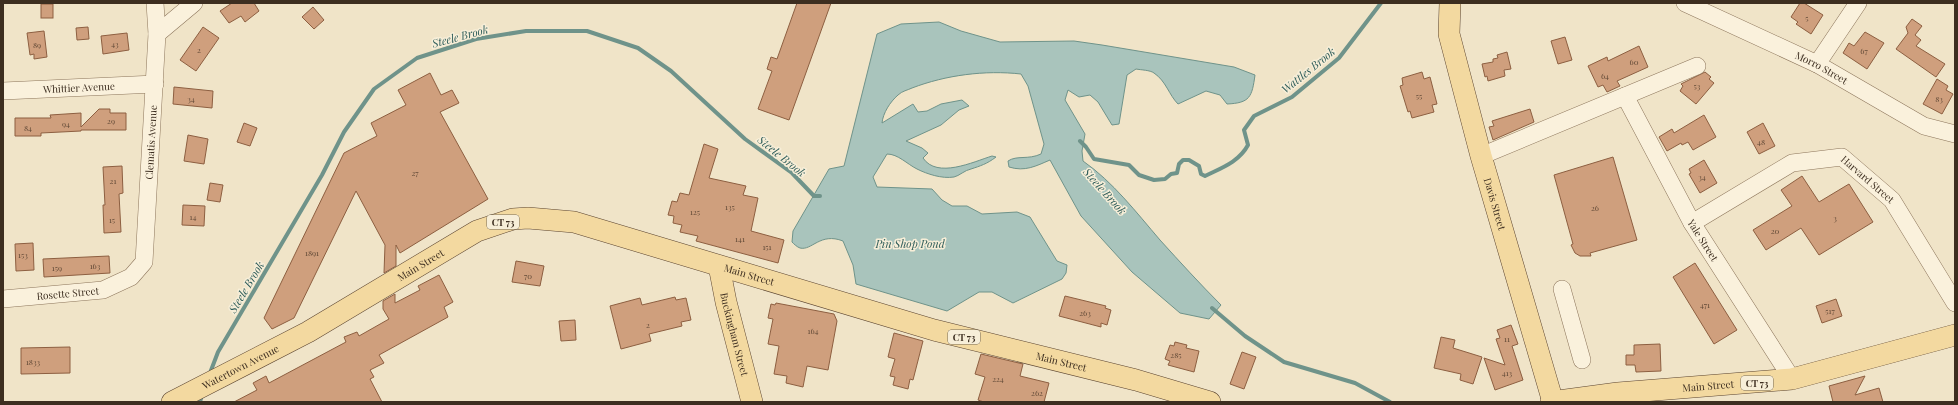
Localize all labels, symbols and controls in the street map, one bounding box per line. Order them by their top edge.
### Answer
house number: 5 [1805,12,1809,23]
water label: Steele Brook [429,21,490,51]
house number: 43 [111,38,119,49]
house number: 89 [33,39,41,50]
water label: Wattles Brook [1278,43,1338,96]
house number: 2 [197,44,201,55]
house number: 67 [1860,45,1868,56]
street label: Morro Street [1793,48,1851,88]
house number: 60 [1630,56,1639,67]
house number: 64 [1601,70,1609,81]
street label: Whittier Avenue [42,79,115,96]
house number: 53 [1694,80,1701,91]
house number: 55 [1416,90,1422,101]
house number: 34 [187,93,195,104]
house number: 83 [1935,93,1943,104]
street label: Clematis Avenue [142,105,160,180]
house number: 29 [107,115,115,126]
house number: 94 [62,118,70,129]
house number: 84 [24,122,32,133]
water label: Steele Brook [754,131,809,180]
house number: 48 [1757,136,1765,147]
street label: Harvard Street [1838,152,1898,206]
water label: Steele Brook [1079,164,1130,218]
house number: 27 [411,167,419,178]
house number: 34 [1698,171,1706,182]
house number: 21 [110,175,116,186]
street label: Davis Street [1481,176,1509,232]
house number: 135 [725,201,735,212]
house number: 26 [1591,202,1599,213]
house number: 125 [690,206,700,217]
house number: 14 [190,211,196,222]
house number: 3 [1833,212,1837,223]
house number: 15 [109,214,115,225]
road number: CT 73 [487,215,519,229]
street label: Yale Street [1684,216,1722,264]
house number: 20 [1771,225,1780,236]
house number: 141 [735,233,745,244]
water label: Pin Shop Pond [874,236,946,251]
house number: 151 [762,241,772,252]
street label: Main Street [395,245,447,284]
house number: 1891 [305,247,319,258]
house number: 153 [18,249,28,260]
water label: Steele Brook [224,258,267,316]
house number: 163 [90,260,101,271]
street label: Main Street [722,260,777,289]
house number: 159 [52,262,62,273]
house number: 70 [524,270,532,281]
street label: Rosette Street [36,283,100,303]
street label: Buckingham Street [717,291,752,378]
house number: 471 [1700,299,1710,310]
house number: 517 [1825,305,1836,316]
house number: 263 [1079,307,1091,318]
house number: 2 [646,319,650,330]
house number: 164 [807,325,819,336]
road number: CT 73 [948,330,980,344]
house number: 11 [1504,333,1510,344]
street label: Watertown Avenue [199,341,281,393]
street label: Main Street [1034,348,1089,375]
house number: 285 [1170,349,1182,360]
house number: 1833 [26,356,41,367]
house number: 413 [1502,367,1513,378]
house number: 224 [992,373,1004,384]
road number: CT 73 [1741,376,1773,390]
street label: Main Street [1682,377,1735,395]
house number: 262 [1031,387,1043,398]

